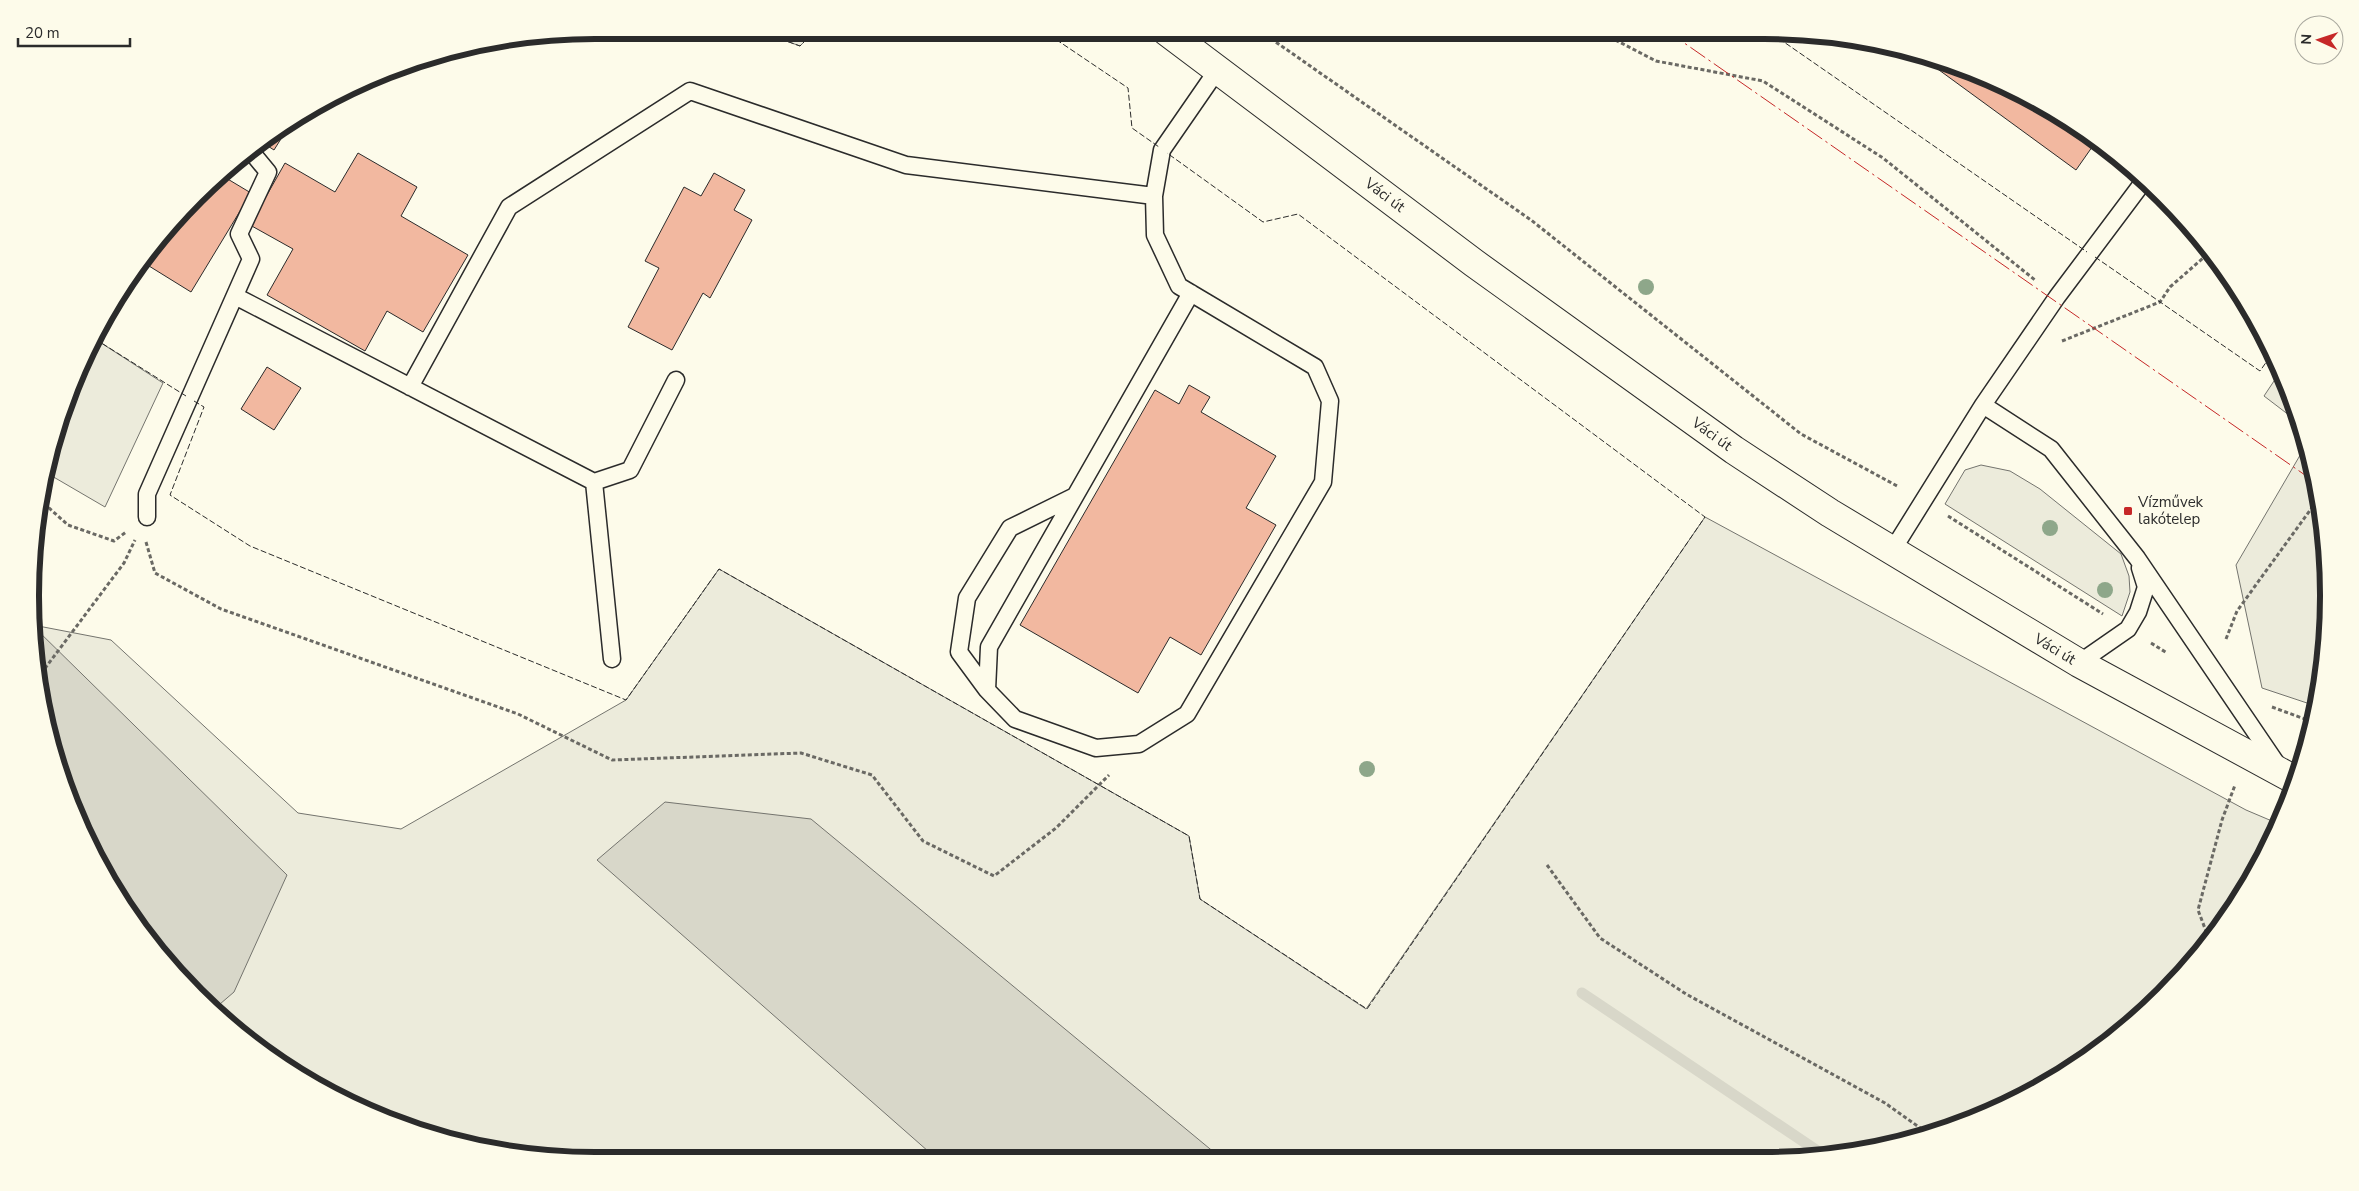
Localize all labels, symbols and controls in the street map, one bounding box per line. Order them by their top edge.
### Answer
scale bar [18,15,130,47]
north arrow [2294,15,2344,65]
text: 20 m [25,23,60,43]
text: N [2297,34,2316,45]
street label: Váci út [1360,173,1410,217]
street label: Váci út [1687,412,1737,456]
place label: Vízművek lakótelep [2137,492,2204,529]
marker: Vízművek lakótelep [2122,505,2134,517]
street label: Váci út [2030,628,2080,670]

